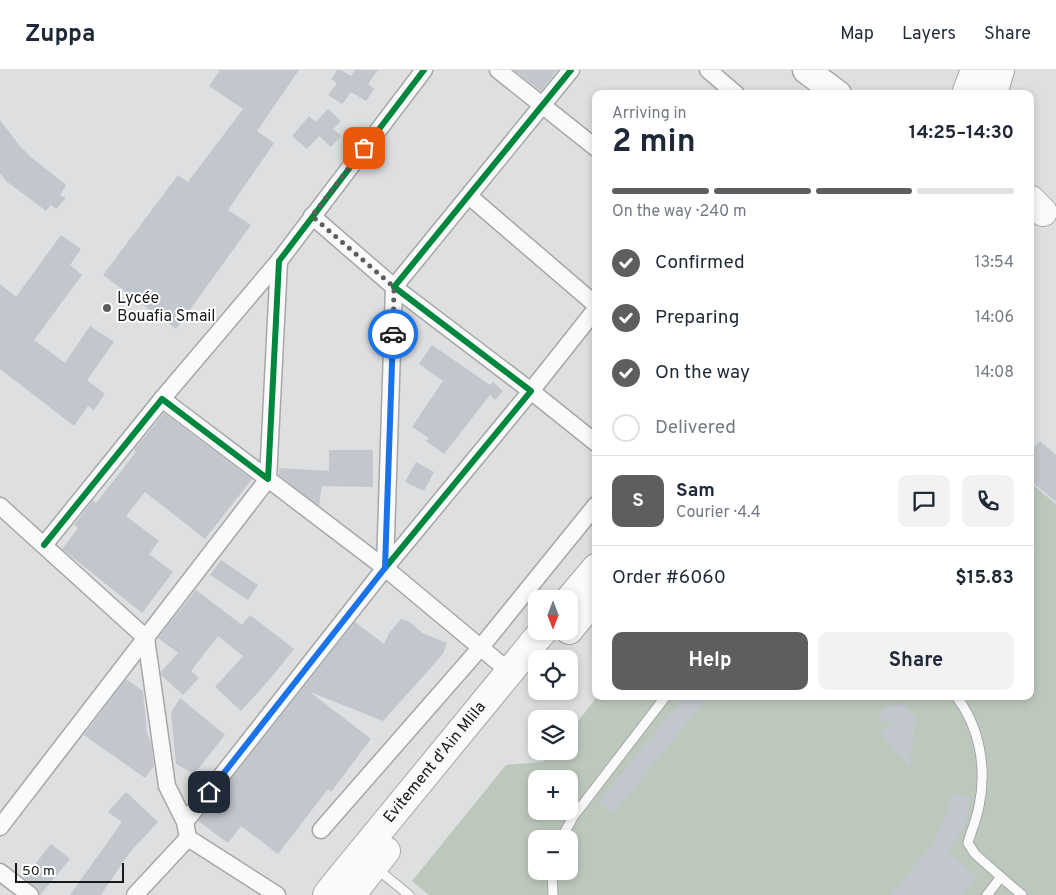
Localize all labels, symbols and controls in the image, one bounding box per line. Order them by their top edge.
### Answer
text: Zuppa [25,20,95,50]
text: Map [840,23,874,46]
text: Layers [902,23,956,46]
text: Share [984,23,1031,46]
text: Arriving in [612,104,687,124]
text: 14:25–14:30 [909,121,1014,145]
text: 2 min [612,123,696,163]
pin [343,127,385,169]
icon: bag [350,134,378,162]
text: On the way · 240 m [612,202,747,222]
icon: check [612,249,640,277]
text: Confirmed [655,251,745,275]
text: 13:54 [975,253,1014,273]
place label: Lycée Bouafia Smail [117,289,216,327]
marker: Lycée Bouafia Smail [101,302,113,314]
icon: check [612,304,640,332]
text: Preparing [655,306,739,330]
text: 14:06 [975,308,1014,328]
courier [368,309,418,359]
icon: car [379,320,407,348]
icon: check [612,359,640,387]
text: On the way [655,361,750,385]
text: 14:08 [975,363,1014,383]
text: Delivered [655,416,736,440]
button: chat [898,475,950,527]
button: phone [962,475,1014,527]
text: Sam [676,479,715,503]
text: S [632,489,644,513]
text: Courier · 4.4 [676,503,761,523]
text: Order #6060 [612,566,726,590]
text: $15.83 [955,566,1014,590]
north arrow [528,590,578,640]
map controls [528,590,578,880]
button: Help [612,632,808,690]
button: Share [818,632,1014,690]
button: locate [528,650,578,700]
street label: Evitement d'Ain Mlila [380,698,491,827]
button: layers [528,710,578,760]
button: + [528,770,578,820]
pin [188,771,230,813]
icon: home [195,778,223,806]
button: − [528,830,578,880]
scale bar [15,860,124,883]
text: 50 m [22,863,55,880]

